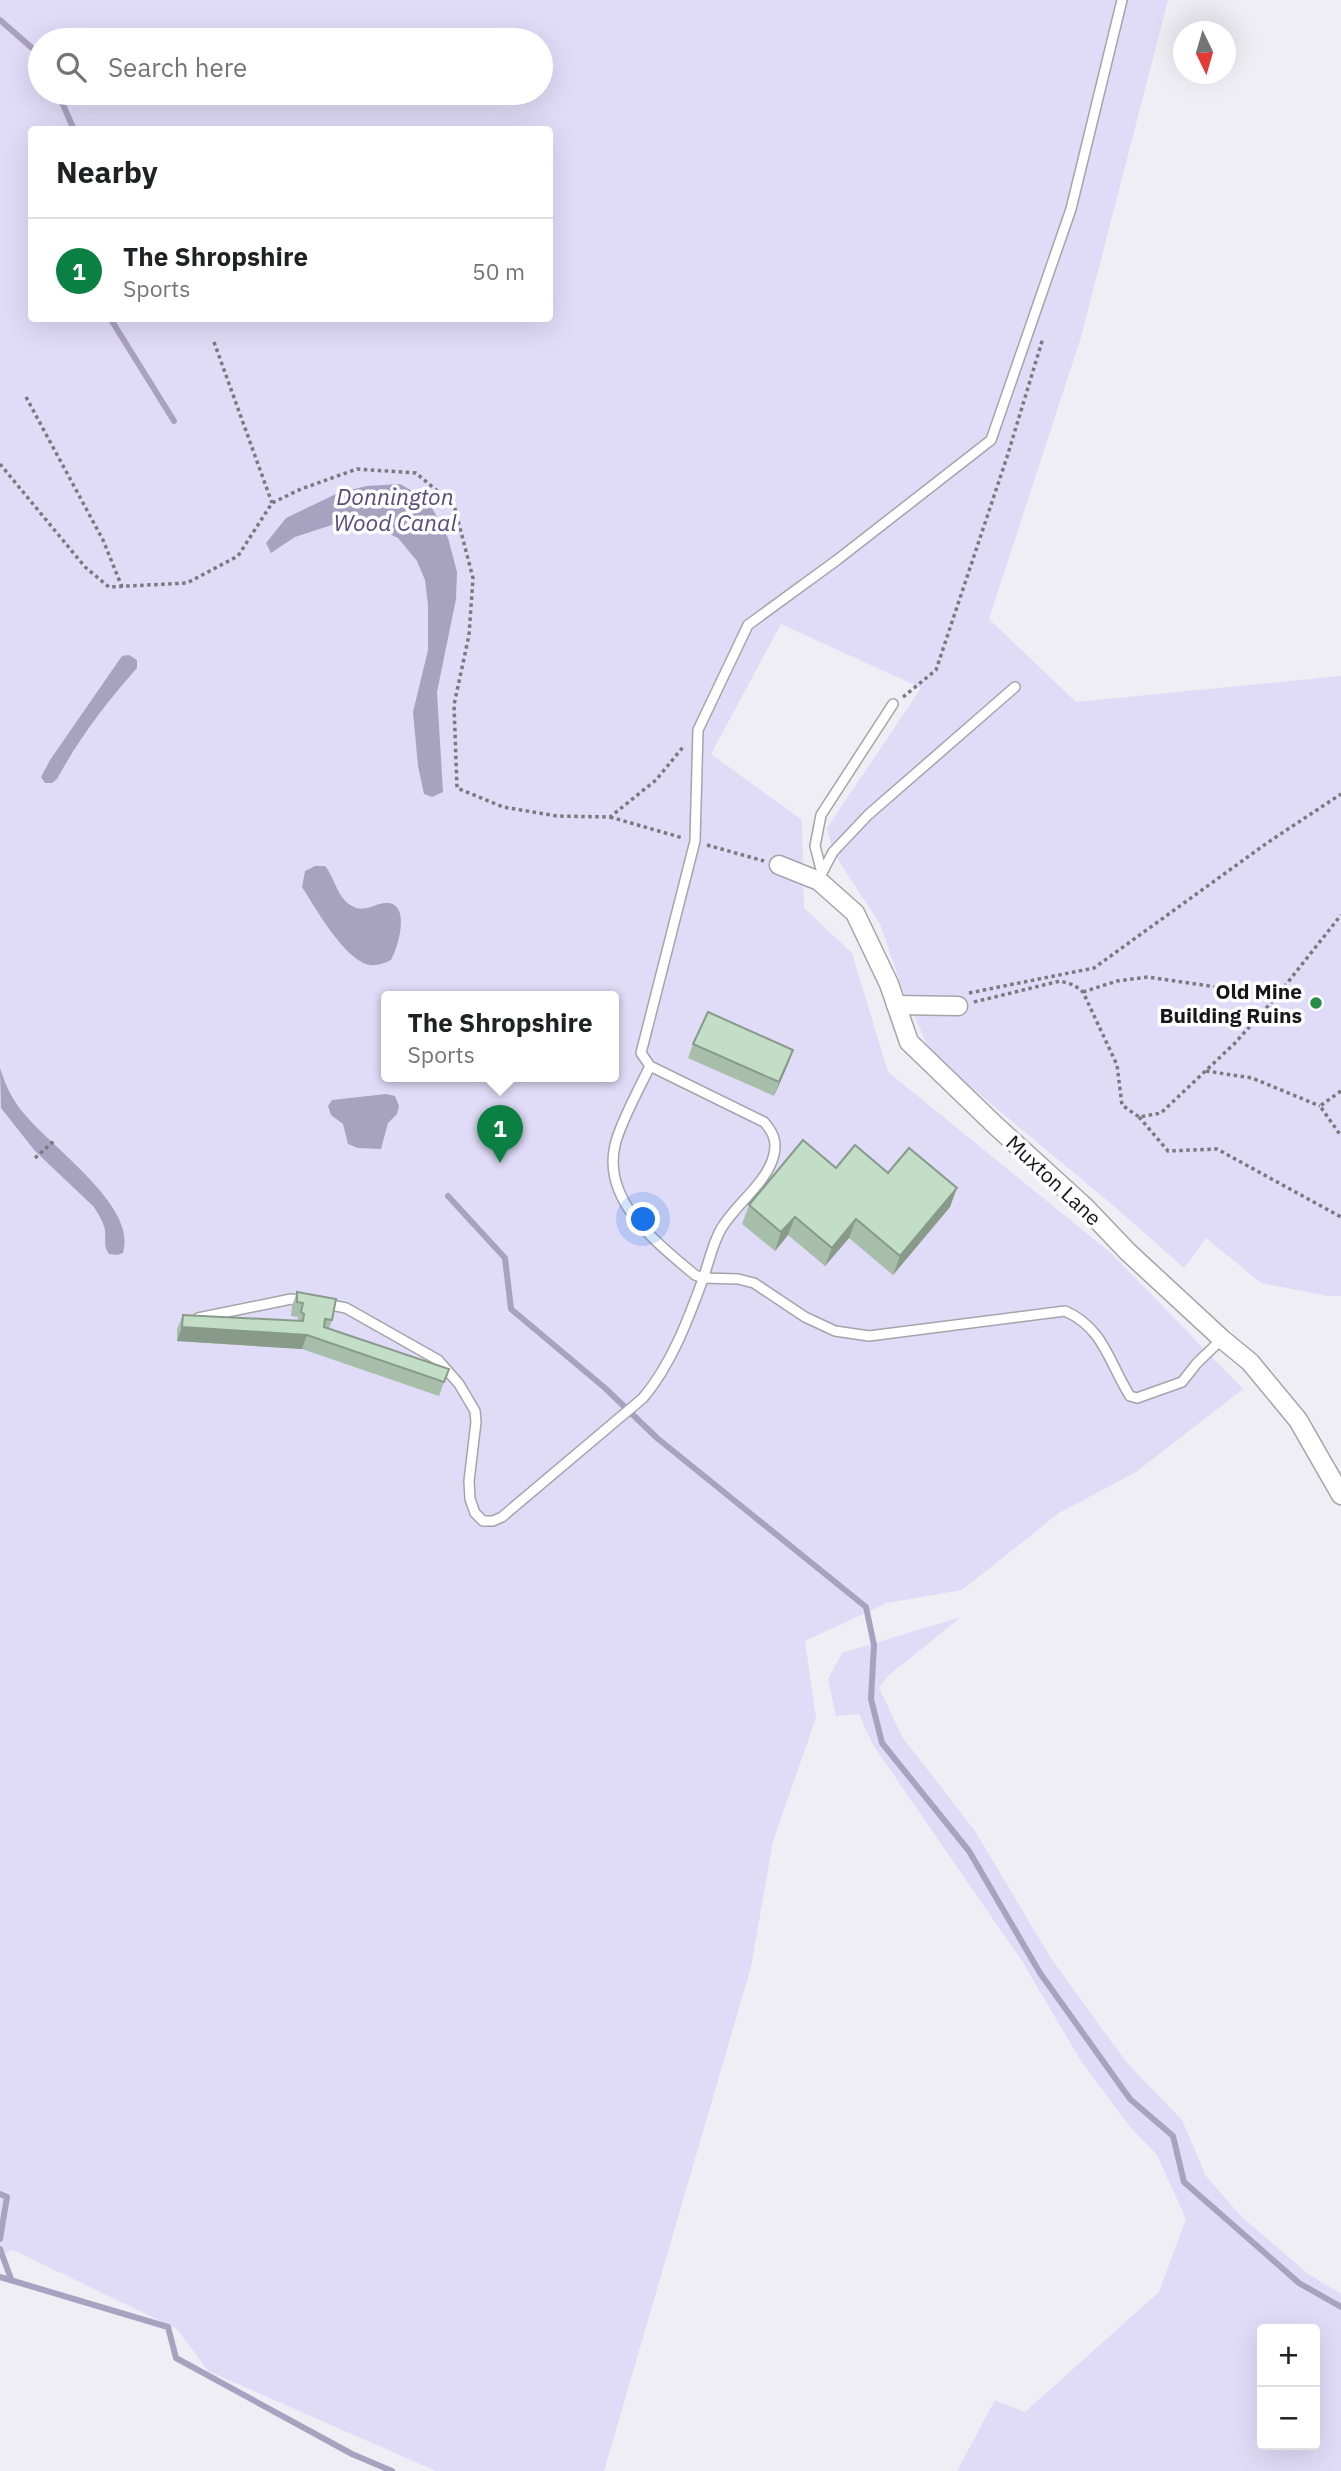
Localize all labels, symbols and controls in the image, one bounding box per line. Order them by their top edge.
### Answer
north arrow [1173,21,1236,84]
search box [28,28,553,105]
icon: search [52,48,90,86]
text: Search here [108,50,247,84]
text: Nearby [56,152,158,191]
text: The Shropshire [123,239,308,273]
text: 1 [72,256,86,286]
text: 50 m [472,256,525,286]
text: Sports [123,273,190,303]
water label: Donnington Wood Canal [333,481,457,537]
place label: Old Mine Building Ruins [1159,977,1302,1029]
popup [381,991,619,1082]
marker: Old Mine Building Ruins [1308,995,1324,1011]
text: The Shropshire [407,1005,593,1039]
text: Sports [407,1039,475,1069]
pin: 1 [477,1105,523,1163]
street label: Muxton Lane [1000,1129,1108,1231]
your location [626,1202,660,1236]
map controls [1257,2324,1320,2450]
button: + [1257,2324,1320,2387]
button: − [1257,2387,1320,2450]

